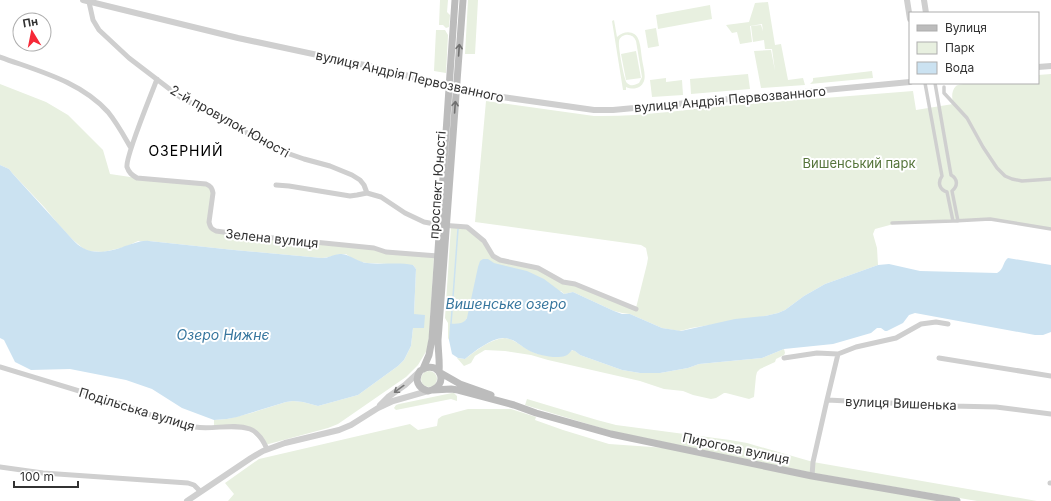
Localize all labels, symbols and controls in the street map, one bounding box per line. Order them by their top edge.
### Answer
north arrow [12,12,52,52]
legend [909,12,1039,84]
text: Пн [22,14,39,30]
text: Вулиця [945,20,987,35]
text: Парк [945,40,975,55]
one-way arrow [456,44,463,57]
street label: вулиця Андрія Первозванного [314,47,506,105]
text: Вода [945,60,974,75]
street label: 2-й провулок Юності [167,81,293,161]
street label: вулиця Андрія Первозванного [633,83,827,115]
one-way arrow [452,101,459,114]
street label: проспект Юності [425,130,449,240]
district label: ОЗЕРНИЙ [148,141,224,159]
park label: Вишенський парк [803,155,915,171]
street label: Зелена вулиця [225,225,319,251]
water label: Вишенське озеро [446,295,566,312]
water label: Озеро Нижнє [177,326,269,343]
street label: Подільська вулиця [77,384,197,434]
one-way arrow [393,385,404,393]
street label: вулиця Вишенька [845,393,957,413]
street label: Пирогова вулиця [681,429,791,467]
scale bar [14,463,78,489]
text: 100 m [20,469,54,484]

